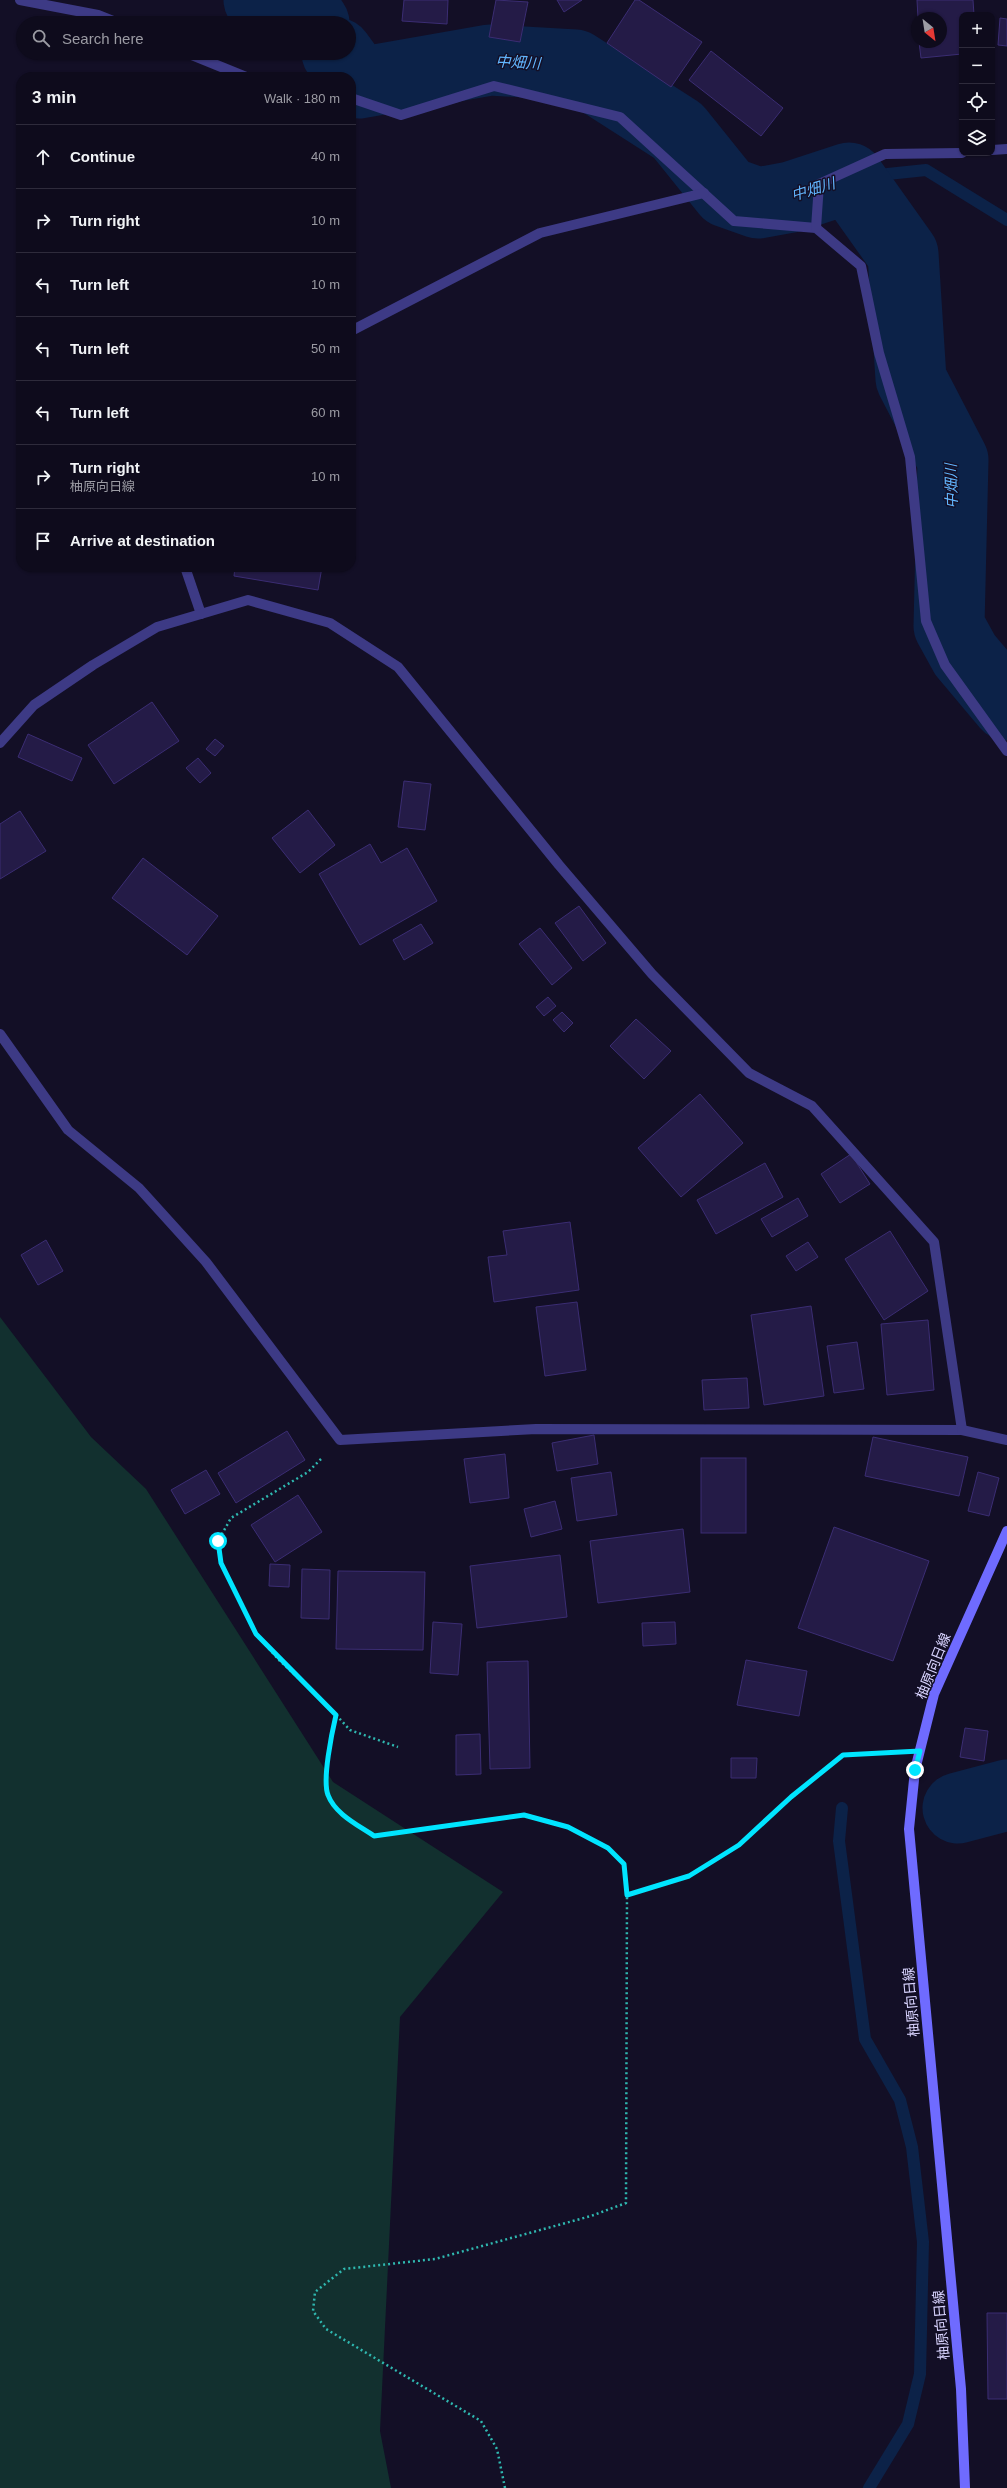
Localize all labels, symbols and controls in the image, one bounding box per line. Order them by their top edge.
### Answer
north arrow [911,12,947,48]
map controls [959,12,995,156]
button: + [959,12,995,48]
search box [16,16,356,60]
icon: search [30,27,52,49]
text: Search here [62,30,144,47]
button: − [959,48,995,84]
water label: 中畑川 [495,52,543,72]
button: locate [959,84,995,120]
text: 3 min [32,88,76,107]
text: Walk · 180 m [264,91,340,106]
button: layers [959,120,995,156]
icon: ahead [32,146,54,168]
text: Continue [70,148,135,165]
text: 40 m [311,149,340,164]
water label: 中畑川 [789,174,839,204]
icon: right [32,210,54,232]
text: Turn right [70,212,140,229]
text: 10 m [311,213,340,228]
icon: left [32,274,54,296]
text: Turn left [70,276,129,293]
text: 10 m [311,277,340,292]
icon: left [32,338,54,360]
text: Turn left [70,340,129,357]
text: 50 m [311,341,340,356]
icon: left [32,402,54,424]
text: Turn left [70,404,129,421]
text: 60 m [311,405,340,420]
text: Turn right [70,459,140,476]
water label: 中畑川 [942,461,960,509]
icon: right [32,466,54,488]
text: 10 m [311,469,340,484]
text: 柚原向日線 [70,479,135,494]
icon: arrive [32,530,54,552]
text: Arrive at destination [70,532,215,549]
route start [209,1532,227,1550]
street label: 柚原向日線 [912,1631,954,1701]
route end [906,1761,924,1779]
street label: 柚原向日線 [900,1966,922,2038]
street label: 柚原向日線 [930,2289,952,2361]

